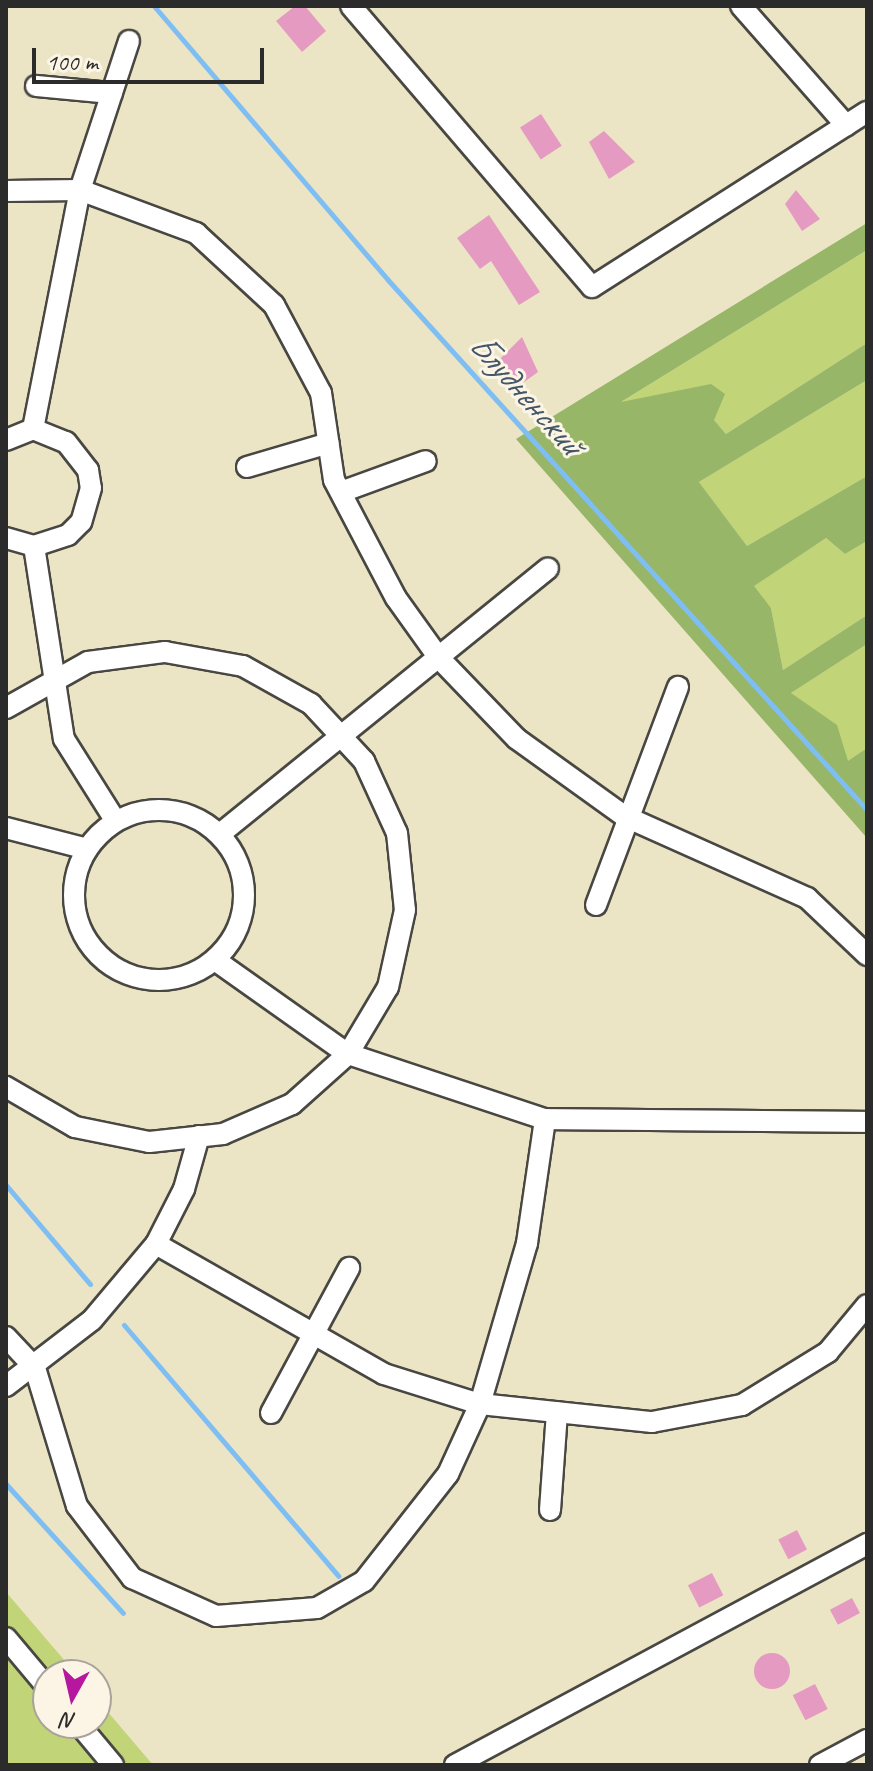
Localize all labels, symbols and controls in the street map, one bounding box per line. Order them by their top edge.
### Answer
scale bar [36,32,268,82]
text: 100 m [46,47,98,77]
water label: Блудненский [460,324,592,464]
north arrow [32,1659,112,1739]
text: N [60,1706,78,1736]

